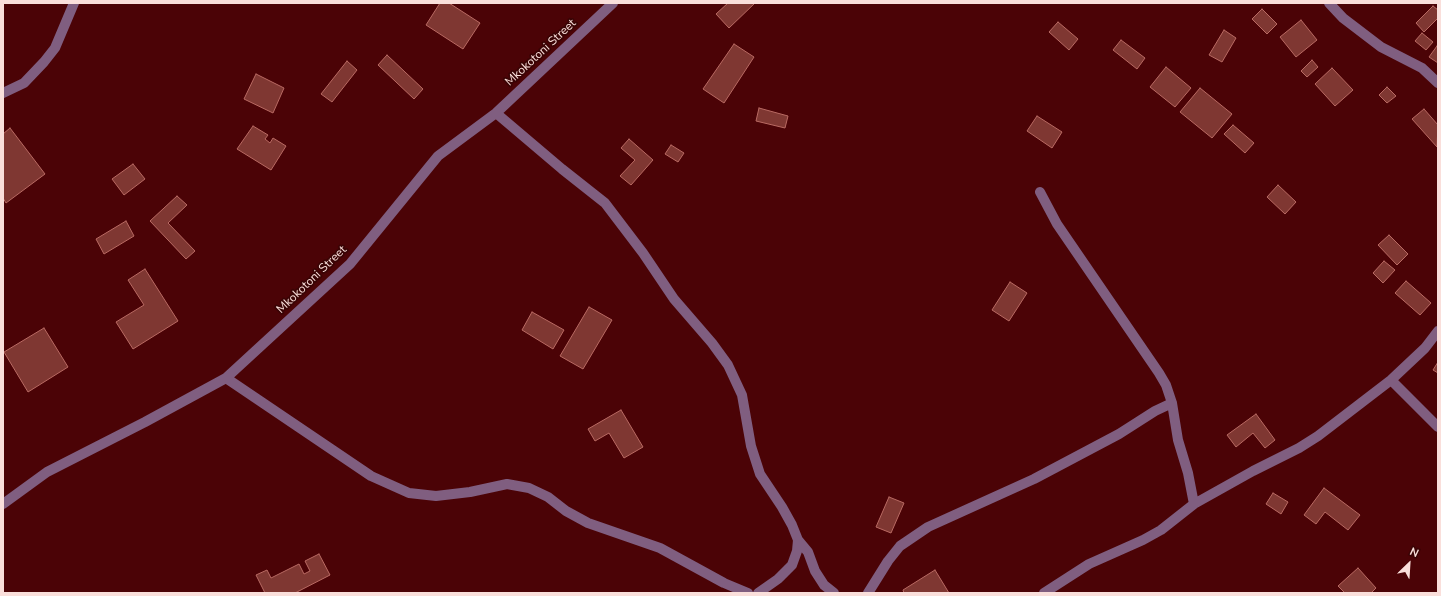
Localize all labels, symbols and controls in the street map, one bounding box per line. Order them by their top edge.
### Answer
street label: Mkokotoni Street [503,17,579,89]
street label: Mkokotoni Street [274,243,350,317]
north arrow [1389,544,1429,584]
text: N [1407,544,1421,561]

